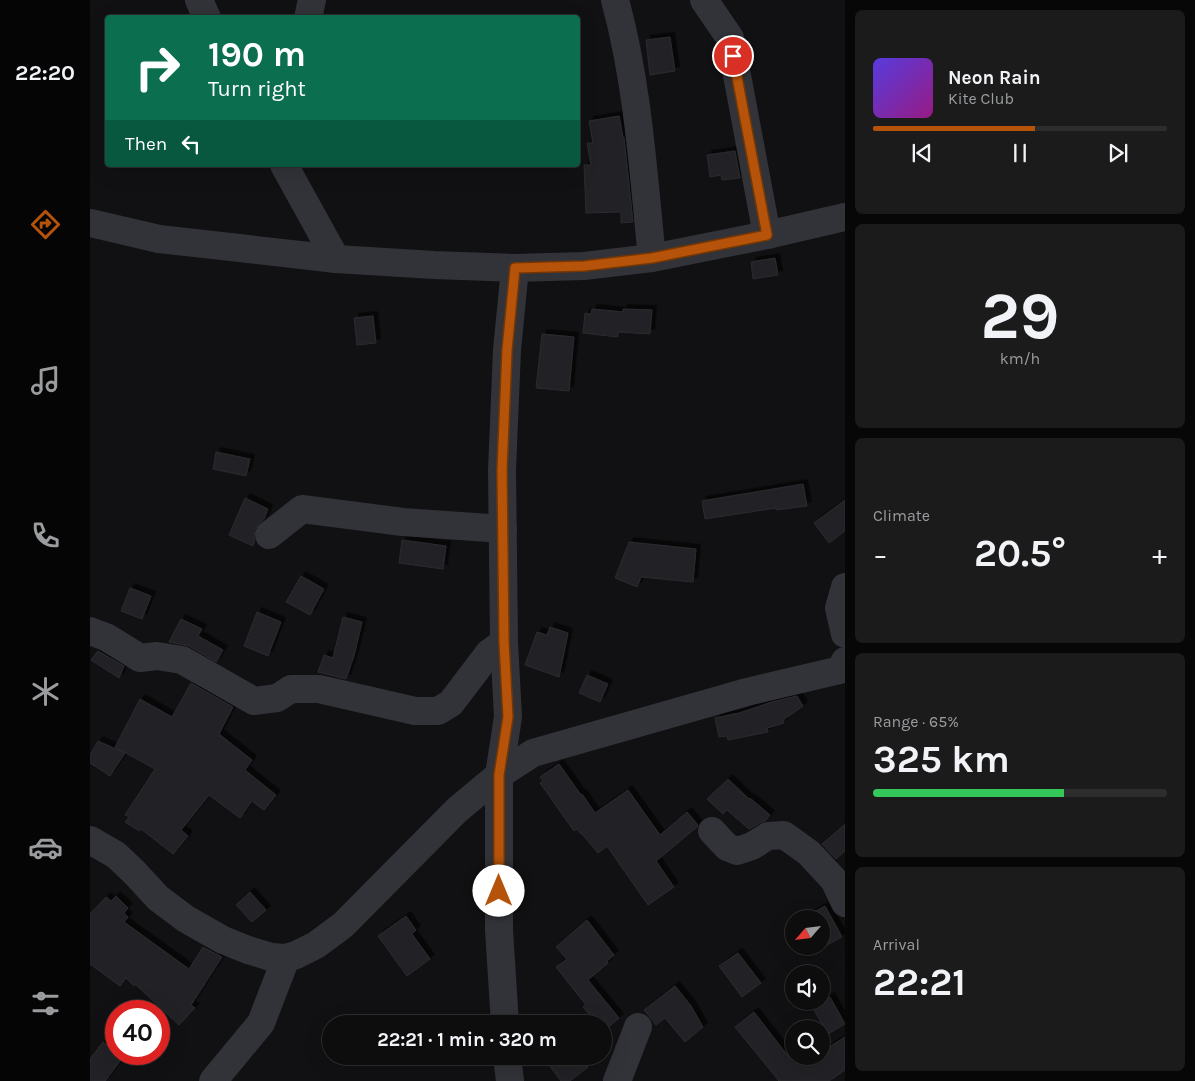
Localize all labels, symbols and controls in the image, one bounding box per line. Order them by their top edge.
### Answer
text: 190 m [208,34,306,75]
icon: right [125,35,190,100]
pin [712,35,754,77]
icon: arrive [719,42,747,70]
text: 22:20 [15,60,75,86]
text: Neon Rain [948,67,1041,89]
text: Turn right [208,76,306,102]
text: Kite Club [948,89,1014,108]
icon: left [177,130,205,158]
text: Then [125,133,167,155]
icon: previous [908,139,936,167]
icon: pause [1006,139,1034,167]
icon: next [1104,139,1132,167]
icon: directions [28,207,63,242]
text: 29 [981,278,1059,354]
text: km/h [1000,349,1040,368]
icon: music [28,363,63,398]
text: Climate [873,506,930,525]
icon: phone [28,518,63,553]
text: 20.5° [974,531,1066,576]
text: − [873,538,888,571]
text: + [1152,538,1167,571]
icon: climate [28,674,63,709]
text: Range · 65% [873,712,959,731]
text: 325 km [873,737,1010,782]
icon: car [28,830,63,865]
position arrow [472,864,524,916]
north arrow [785,910,830,955]
map controls [785,910,830,1065]
text: Arrival [873,935,920,954]
text: 22:21 [873,960,966,1005]
button: sound [785,965,830,1010]
icon: filters [28,986,63,1021]
speed limit sign: 40 [105,1000,170,1065]
button: search [785,1020,830,1065]
text: 22:21 · 1 min · 320 m [377,1029,557,1051]

